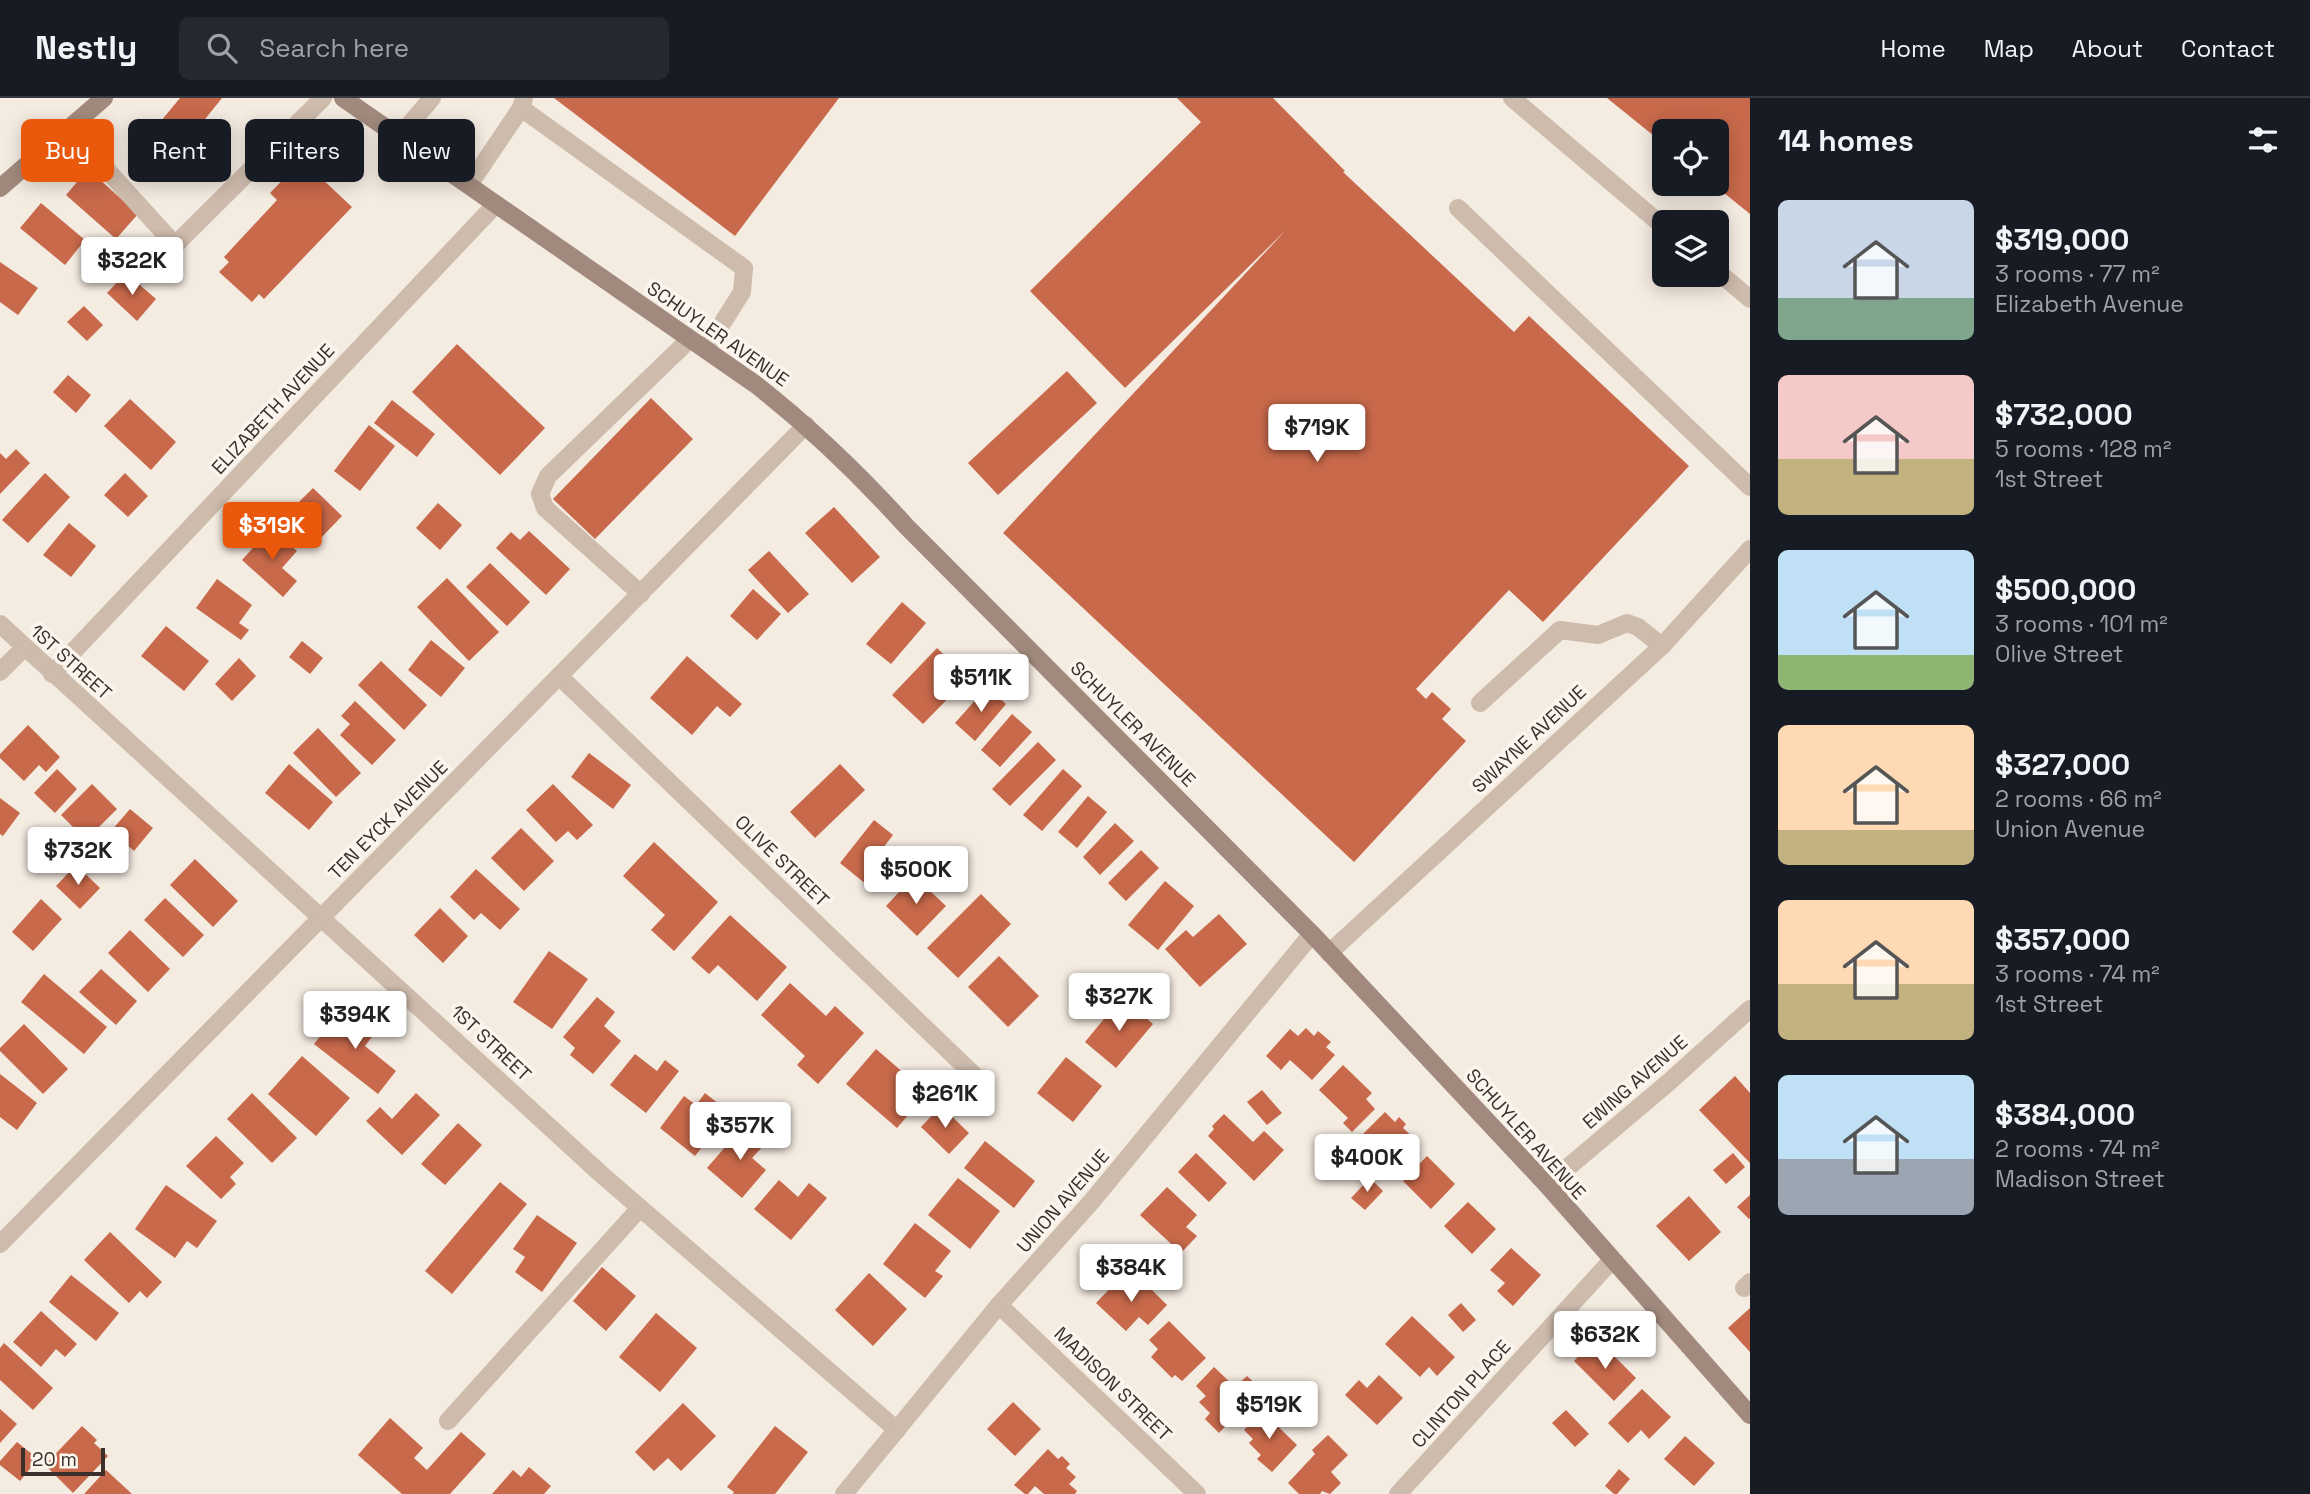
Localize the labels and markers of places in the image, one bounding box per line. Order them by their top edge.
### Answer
pin: $322K [83,238,181,297]
pin: $719K [1268,404,1366,464]
pin: $319K [223,503,321,562]
pin: $511K [932,654,1030,714]
pin: $732K [29,828,127,887]
pin: $500K [867,846,965,906]
pin: $327K [1070,974,1168,1033]
pin: $394K [306,992,404,1051]
pin: $261K [896,1070,994,1130]
pin: $357K [691,1102,789,1162]
pin: $400K [1318,1134,1416,1194]
pin: $384K [1082,1244,1180,1304]
pin: $632K [1556,1312,1654,1371]
pin: $519K [1220,1382,1318,1441]

